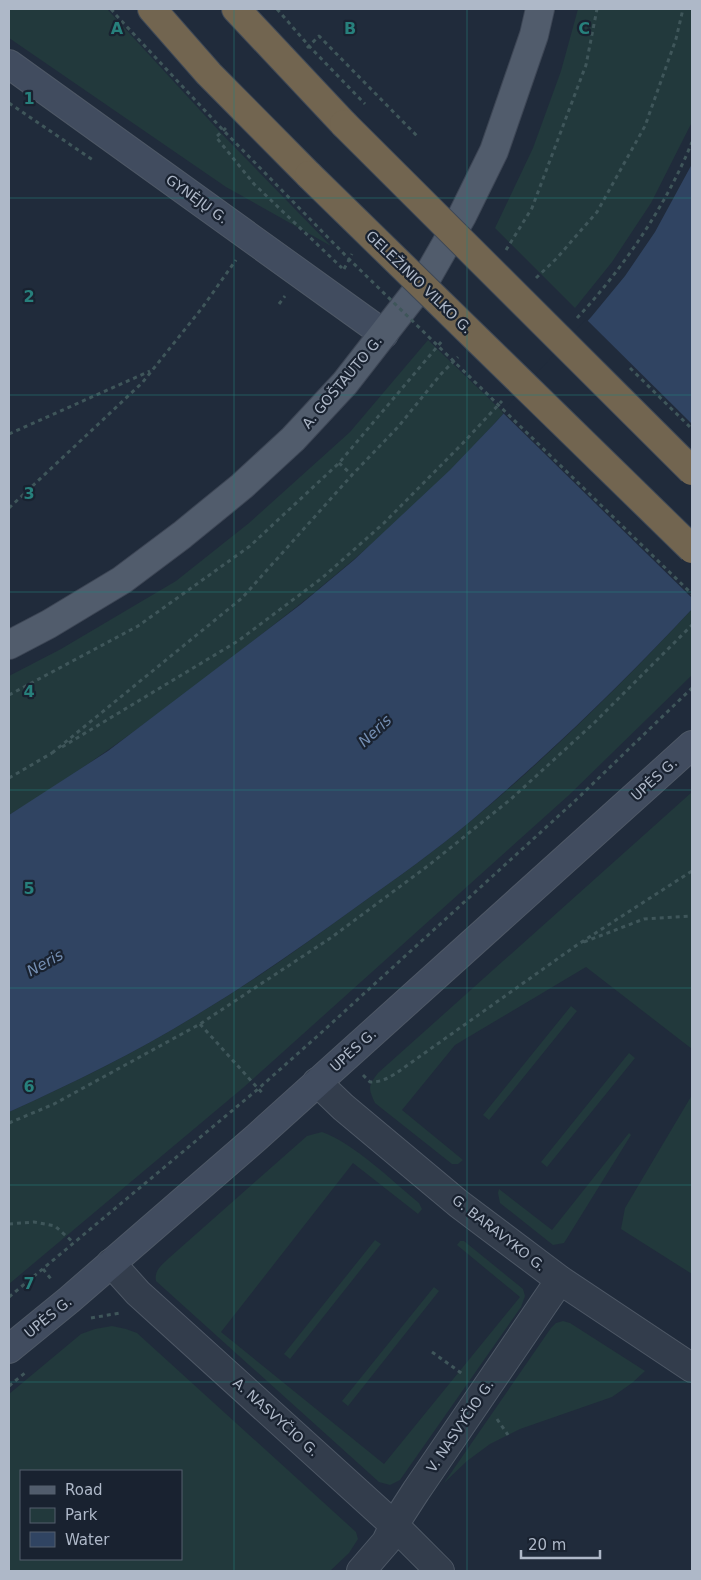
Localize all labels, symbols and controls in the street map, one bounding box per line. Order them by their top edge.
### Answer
text: A [111,19,124,38]
text: B [344,19,356,38]
text: C [578,19,590,38]
text: 1 [23,89,35,108]
street label: GYNĖJŲ G. [163,171,231,227]
street label: GELEŽINIO VILKO G. [363,227,476,337]
text: 2 [23,287,35,306]
street label: A. GOŠTAUTO G. [298,332,385,431]
text: 3 [23,484,35,503]
text: 4 [23,682,35,701]
water label: Neris [355,711,395,751]
street label: UPĖS G. [627,754,680,804]
text: 5 [23,879,35,898]
water label: Neris [24,946,66,980]
street label: UPĖS G. [326,1025,379,1075]
text: 6 [23,1077,35,1096]
street label: G. BARAVYKO G. [449,1192,549,1274]
text: 7 [23,1274,35,1293]
street label: UPĖS G. [21,1292,75,1341]
street label: A. NASVYČIO G. [230,1374,323,1459]
street label: V. NASVYČIO G. [422,1376,497,1475]
legend [20,1470,182,1560]
text: Road [65,1481,103,1499]
text: Park [65,1506,98,1524]
scale bar [521,1528,600,1560]
text: Water [65,1531,110,1549]
text: 20 m [528,1536,566,1554]

